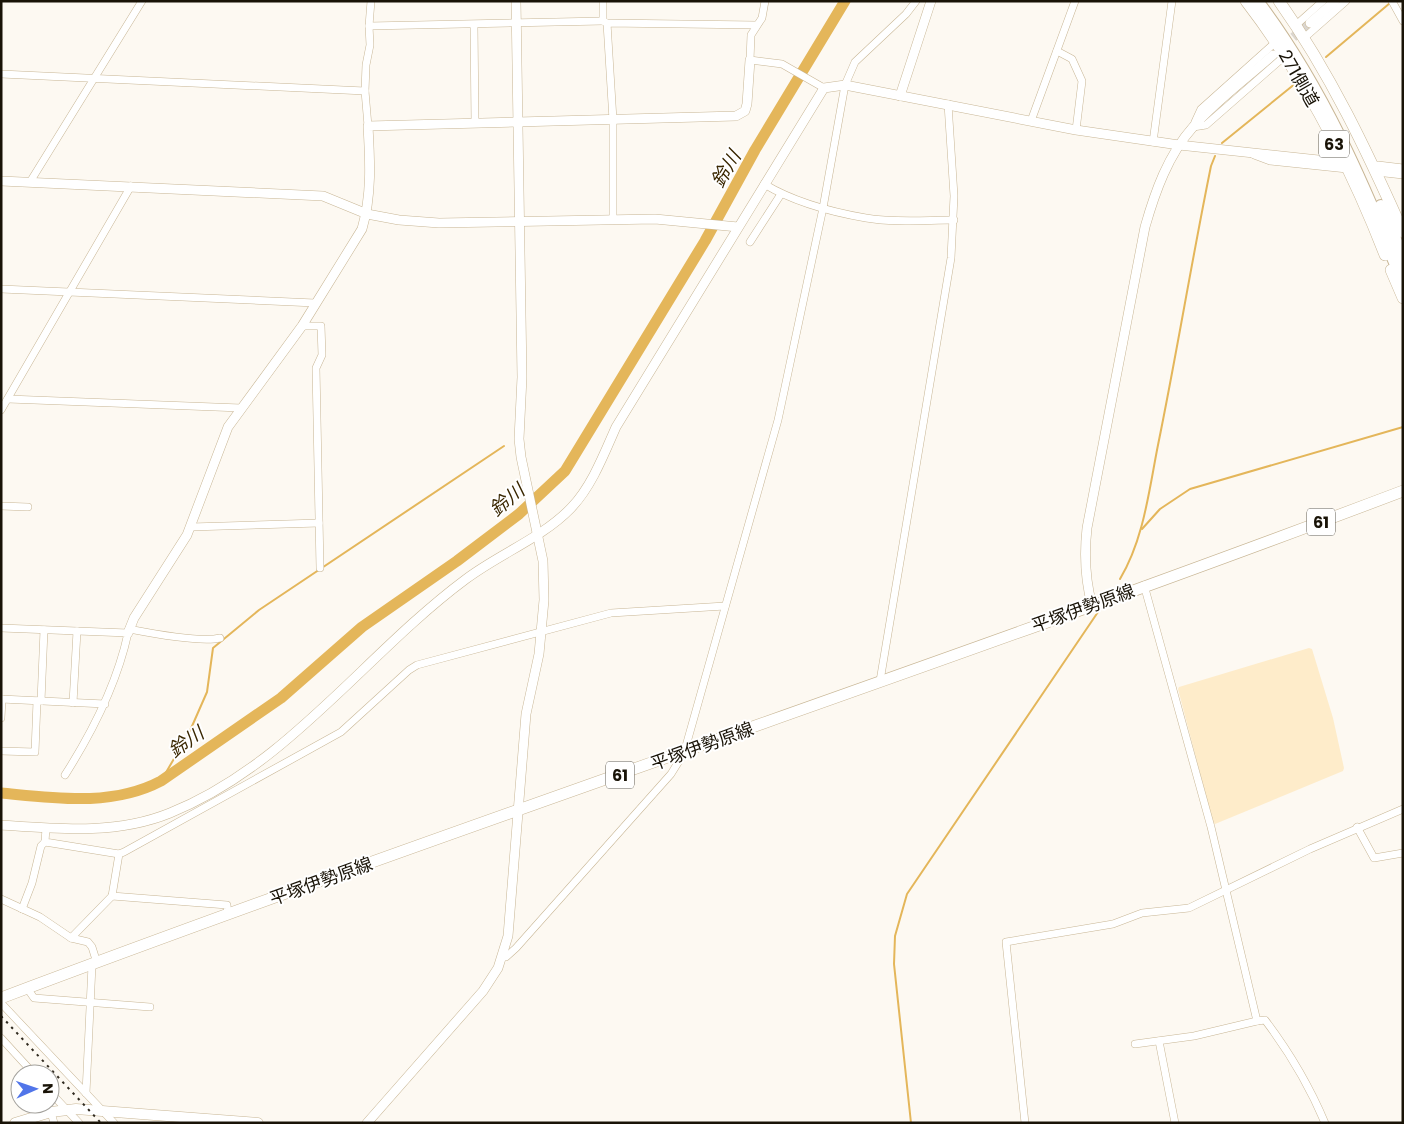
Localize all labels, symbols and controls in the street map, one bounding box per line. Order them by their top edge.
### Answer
street label: 271側道 [1273,45,1325,111]
road number: 63 [1319,130,1349,158]
water label: 鈴川 [705,144,748,192]
water label: 鈴川 [484,476,532,523]
road number: 61 [1307,508,1335,536]
street label: 平塚伊勢原線 [1028,578,1138,638]
street label: 平塚伊勢原線 [647,716,757,776]
water label: 鈴川 [163,719,211,764]
road number: 61 [606,762,634,788]
street label: 平塚伊勢原線 [266,851,376,911]
north arrow [10,1064,60,1114]
text: N [38,1083,58,1094]

